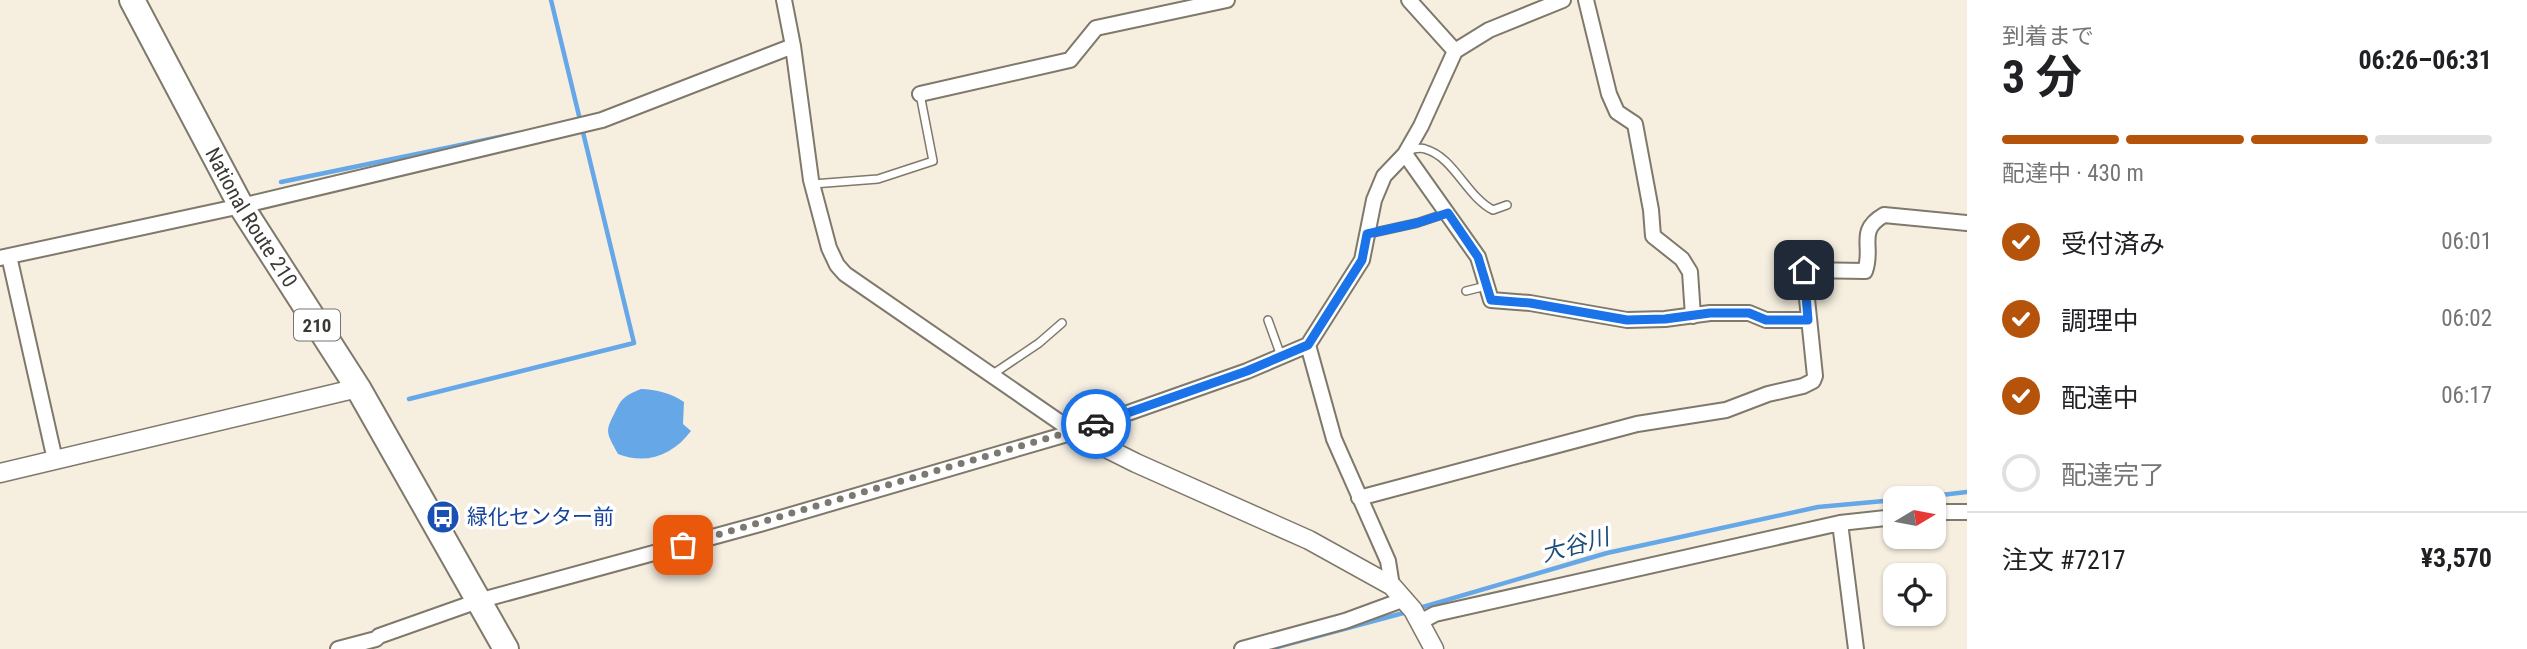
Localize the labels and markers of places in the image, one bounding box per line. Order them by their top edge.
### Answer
pin [1774,240,1834,300]
bus stop icon: 緑化センター前 [424,498,462,536]
place label: 緑化センター前 [467,505,614,529]
pin [653,515,713,575]

